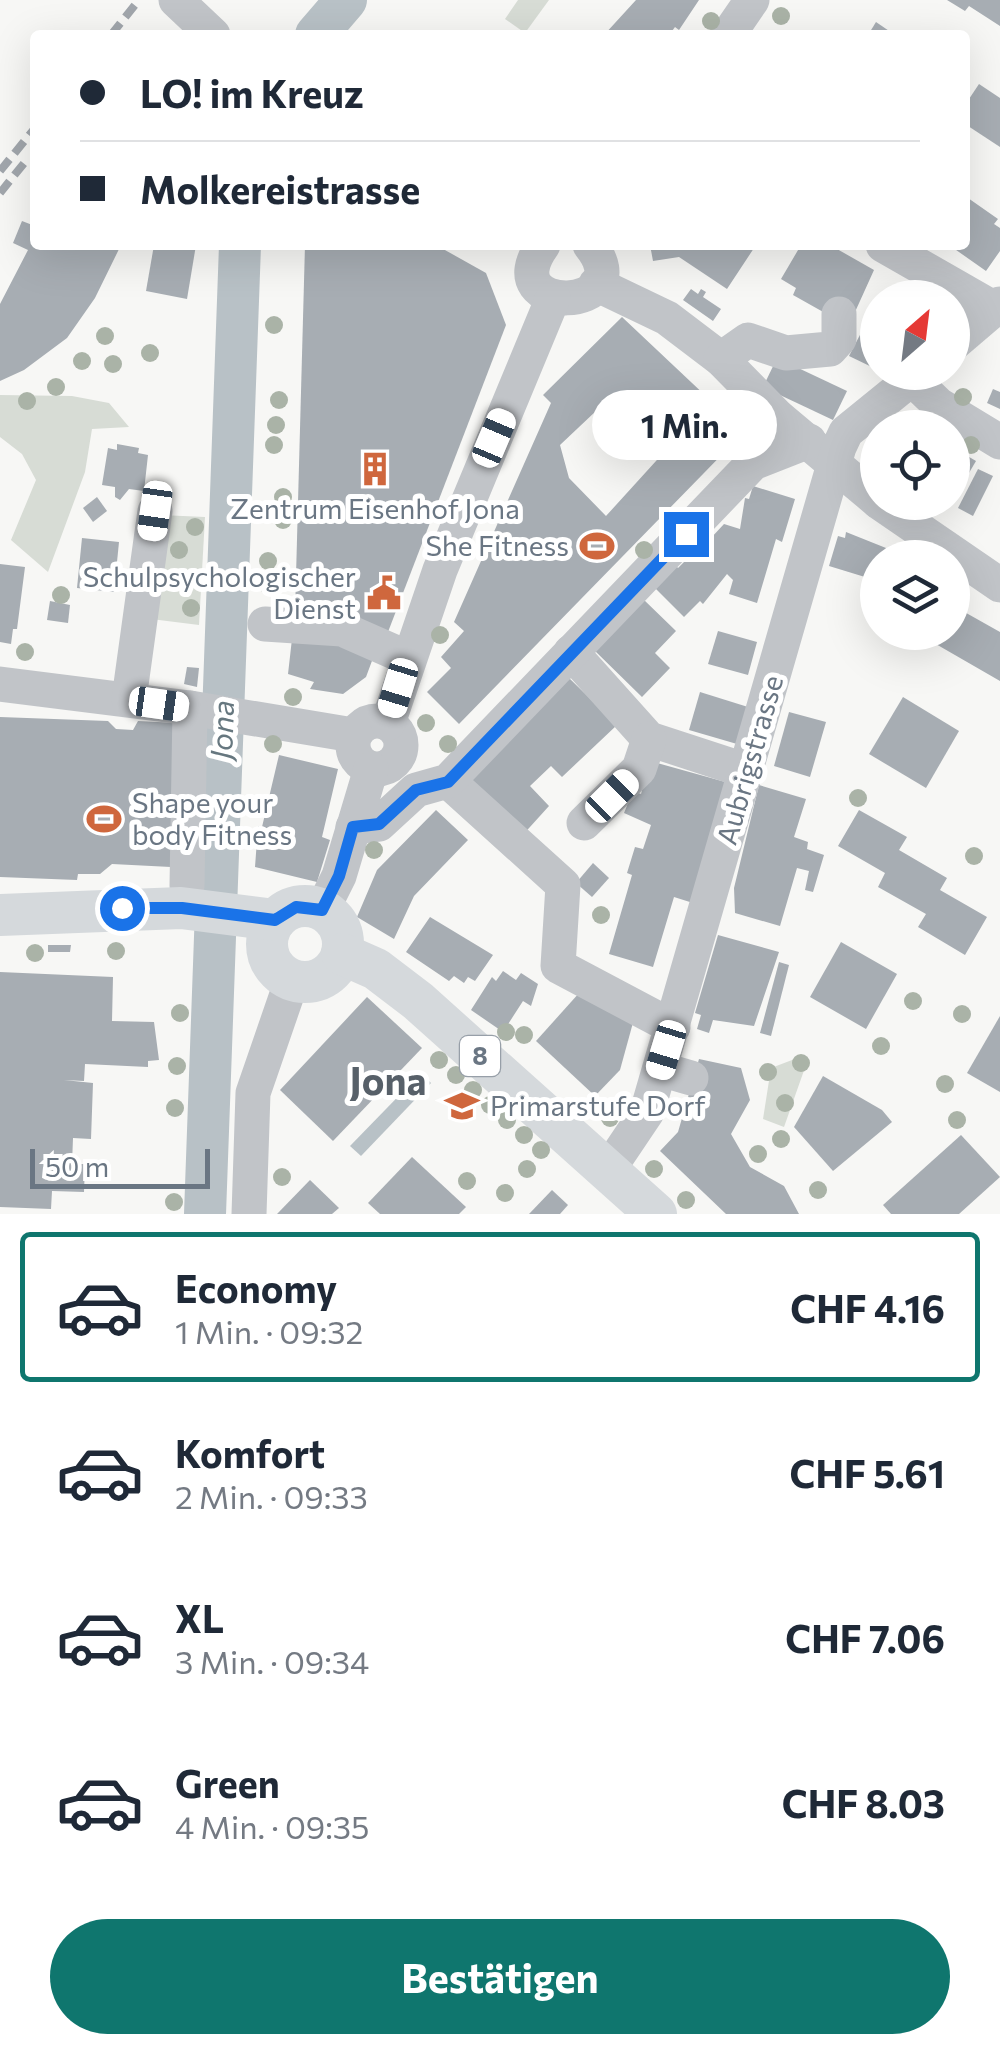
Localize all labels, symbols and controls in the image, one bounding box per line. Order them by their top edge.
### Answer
text: LO! im Kreuz [140,69,364,116]
text: Molkereistrasse [140,165,420,212]
north arrow [860,280,970,390]
map controls [860,280,970,650]
callout: 1 Min. [594,389,778,459]
car [468,405,520,471]
text: 1 Min. [641,405,728,445]
button: locate [860,410,970,520]
building icon: Zentrum Eisenhof Jona [356,450,394,488]
car [136,479,174,543]
place label: Zentrum Eisenhof Jona [230,491,520,525]
route end [664,512,709,557]
sports icon: She Fitness [578,527,616,565]
place label: She Fitness [425,528,569,562]
button: layers [860,540,970,650]
place label: Schulpsychologischer Dienst [83,559,356,625]
public building icon: Schulpsychologischer Dienst [365,574,403,612]
car [375,655,421,721]
street label: Aubrigstrasse [709,671,789,848]
car [127,685,191,723]
water label: Jona [201,700,240,763]
car [580,764,644,828]
place label: Shape your body Fitness [132,785,292,851]
sports icon: Shape your body Fitness [85,800,123,838]
route start [100,886,145,931]
car [643,1017,689,1083]
road number: 8 [460,1036,500,1076]
district label: Jona [350,1056,426,1103]
school or university icon: Primarstufe Dorf [443,1087,481,1125]
place label: Primarstufe Dorf [490,1088,706,1122]
scale bar [30,1144,210,1188]
text: 50 m [45,1149,109,1183]
icon: car [55,1262,145,1352]
text: Economy [175,1264,337,1311]
text: CHF 4.16 [790,1284,945,1331]
text: 1 Min. · 09:32 [175,1311,363,1351]
icon: car [55,1427,145,1517]
text: Komfort [175,1429,325,1476]
text: CHF 5.61 [790,1449,945,1496]
text: 2 Min. · 09:33 [175,1476,368,1516]
icon: car [55,1592,145,1682]
text: XL [175,1594,224,1641]
text: CHF 7.06 [785,1614,945,1661]
text: 3 Min. · 09:34 [175,1641,369,1681]
icon: car [55,1757,145,1847]
text: Green [175,1759,280,1806]
text: CHF 8.03 [782,1779,945,1826]
text: 4 Min. · 09:35 [175,1806,369,1846]
button: Bestätigen [50,1919,950,2034]

